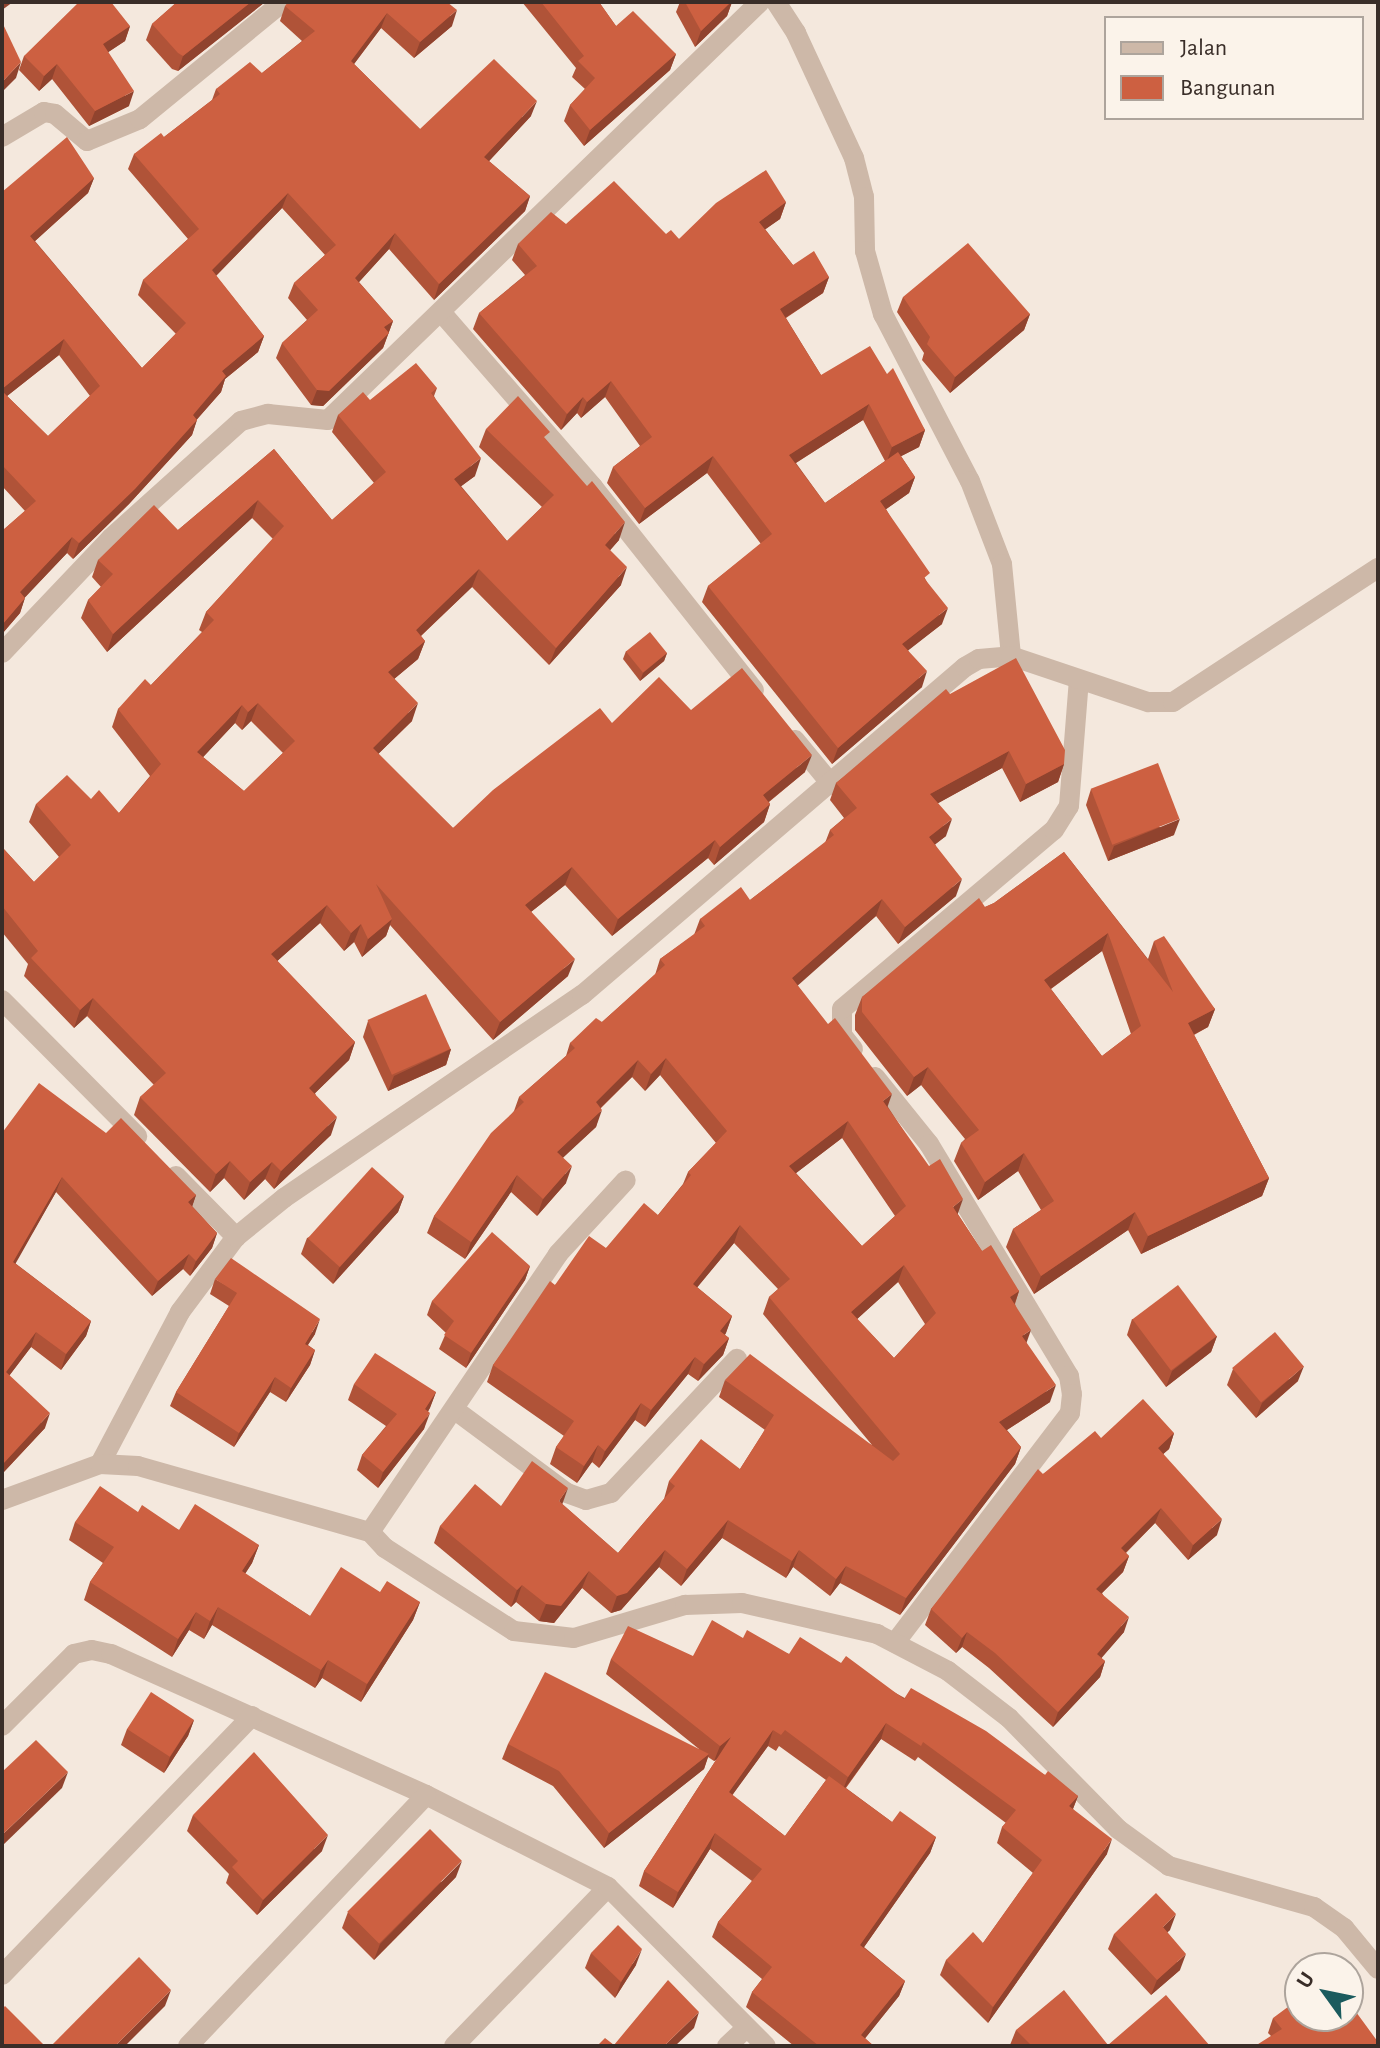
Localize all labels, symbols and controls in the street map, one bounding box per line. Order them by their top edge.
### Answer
legend [1104,16,1364,120]
text: Jalan [1180,36,1227,60]
text: Bangunan [1180,76,1275,100]
north arrow [1284,1952,1364,2032]
text: U [1292,1968,1319,1992]

